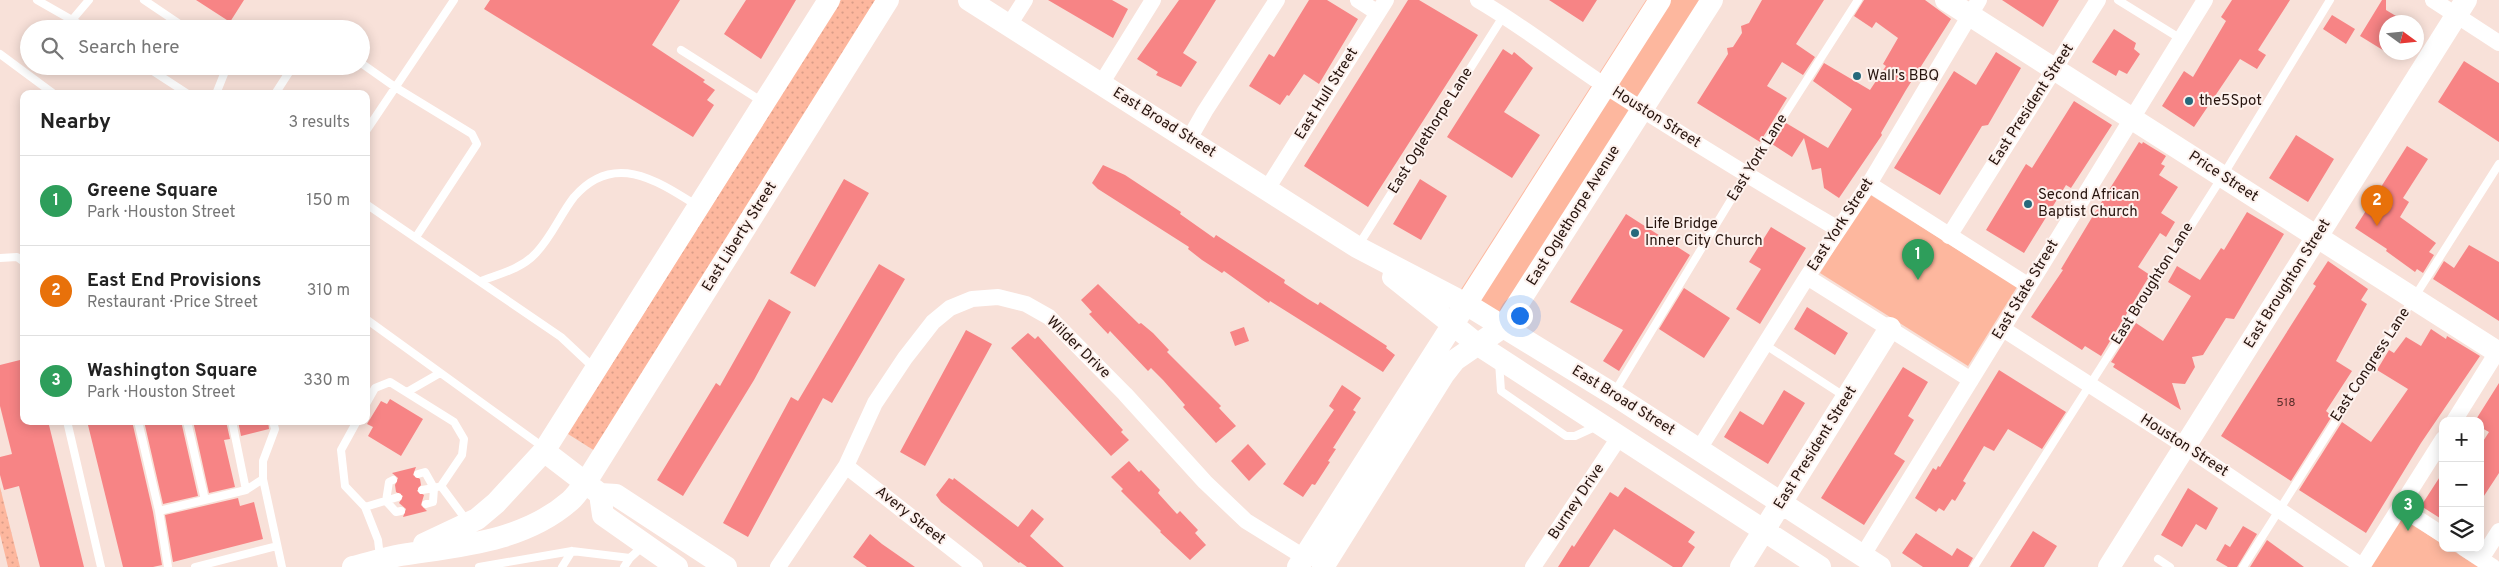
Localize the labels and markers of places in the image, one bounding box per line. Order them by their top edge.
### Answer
place label: Wall's BBQ [1867,67,1939,86]
marker: Wall's BBQ [1851,70,1863,82]
place label: the5Spot [2199,92,2262,111]
marker: the5Spot [2183,95,2195,107]
pin: 2 [2361,185,2393,226]
place label: Second African Baptist Church [2038,186,2139,222]
marker: Second African Baptist Church [2022,198,2034,210]
place label: Life Bridge Inner City Church [1645,215,1763,251]
marker: Life Bridge Inner City Church [1629,227,1641,239]
pin: 1 [1902,239,1934,280]
pin: 3 [2392,490,2424,531]

